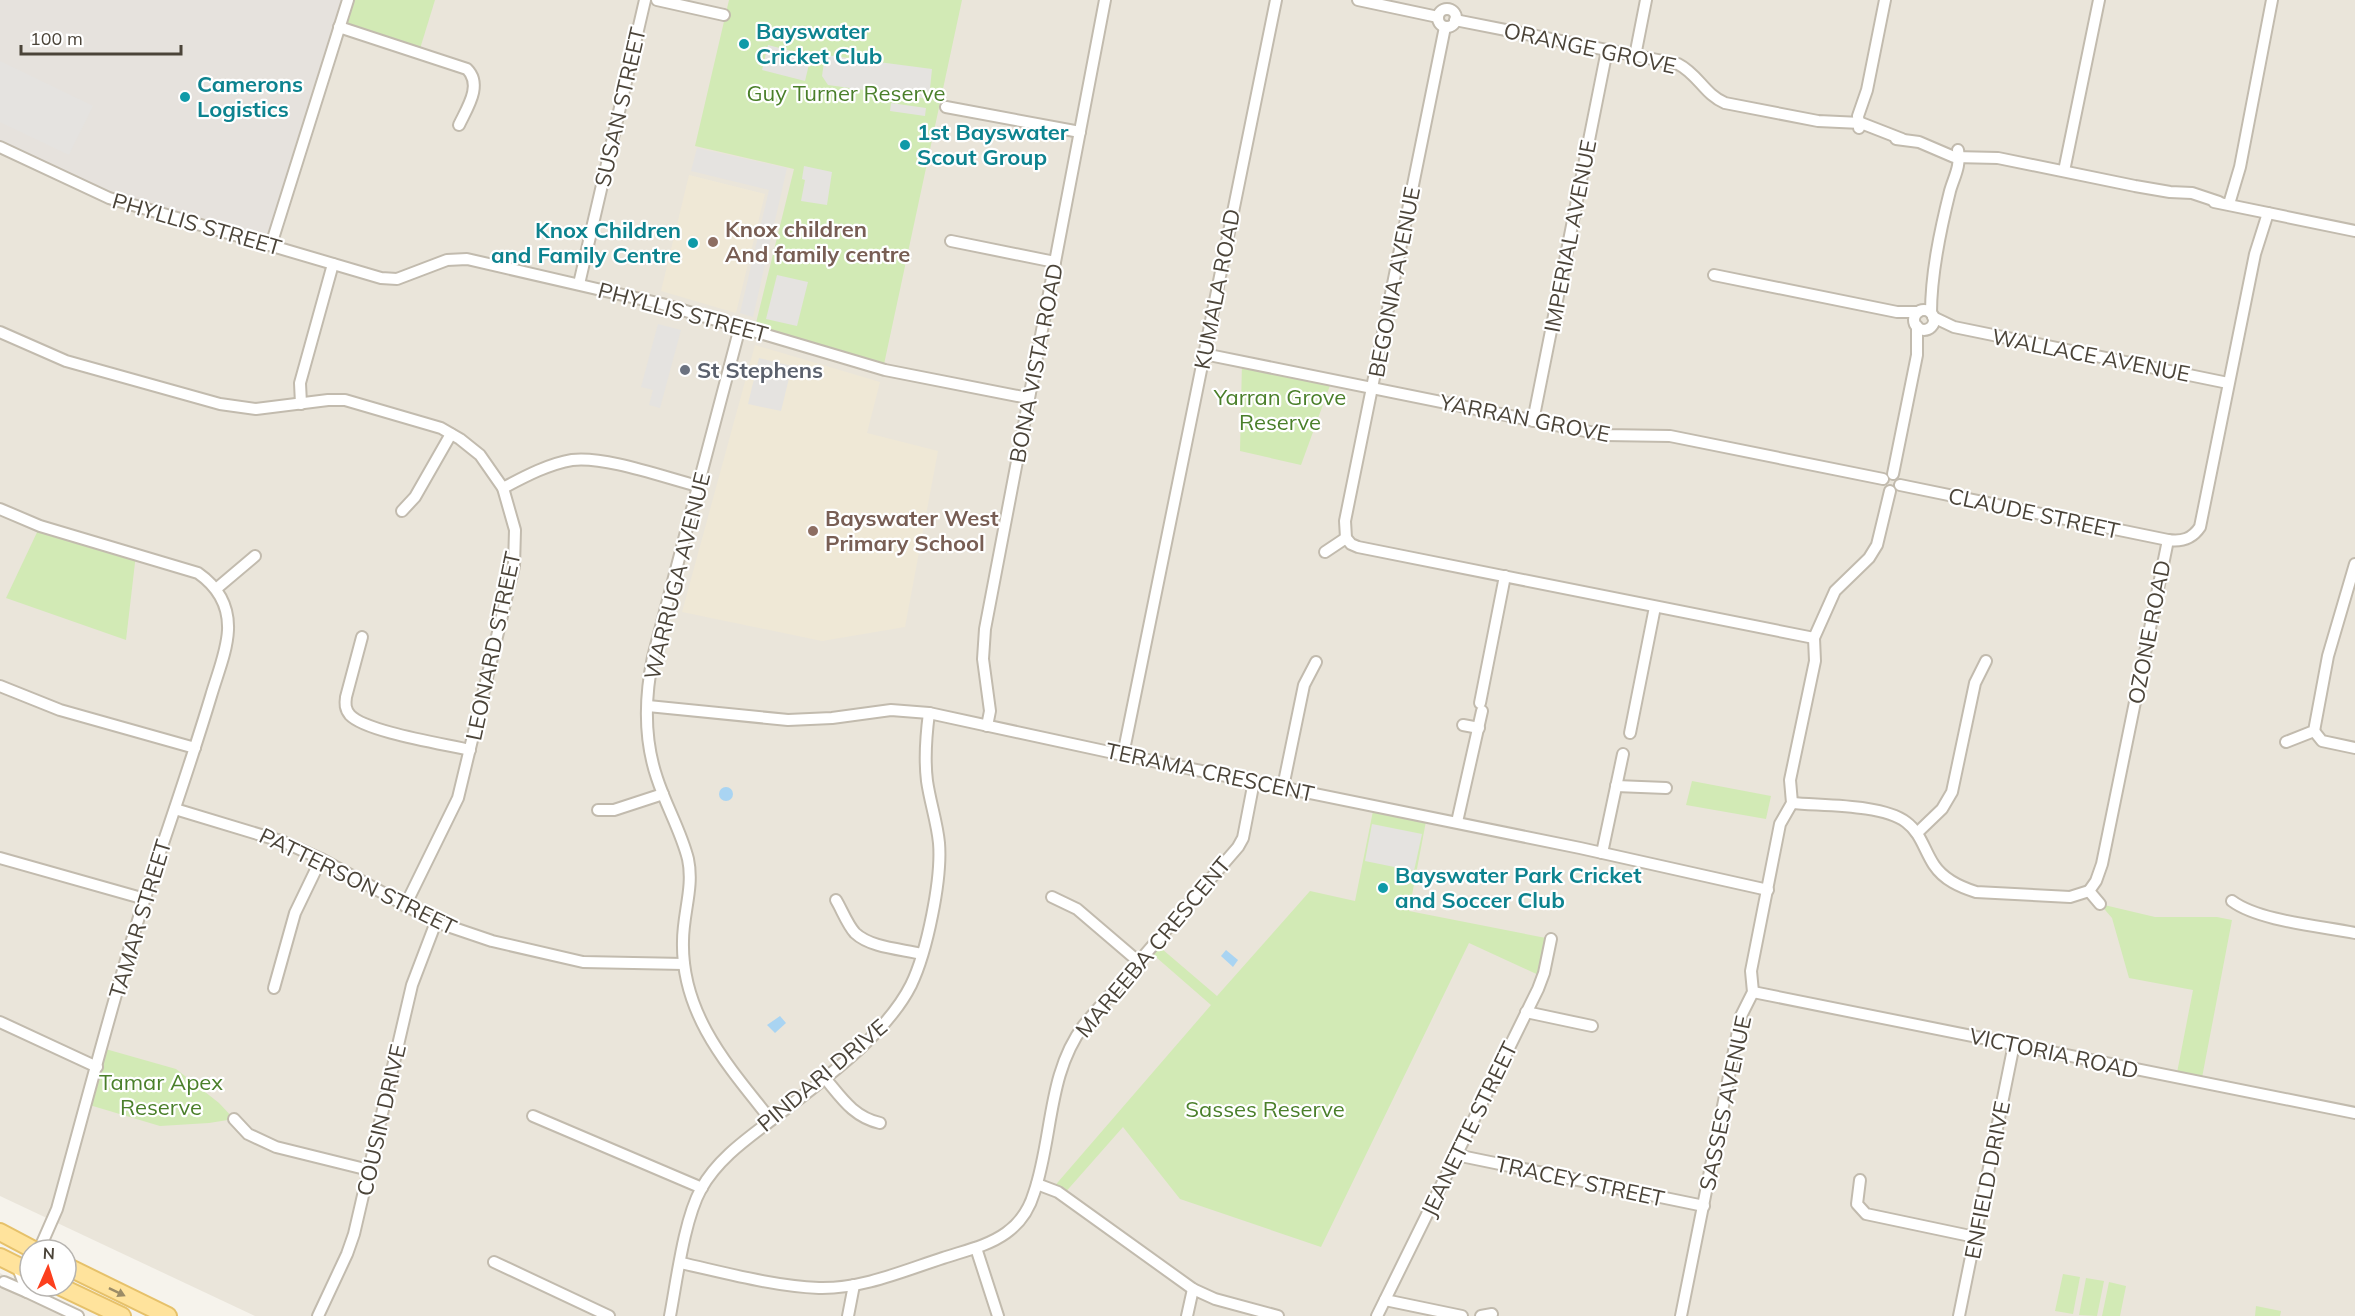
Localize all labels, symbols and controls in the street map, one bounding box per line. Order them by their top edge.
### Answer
street label: ORANGE GROVE [1501,16,1679,80]
place label: Bayswater Cricket Club [756,17,882,70]
scale bar [21,18,182,56]
street label: SUSAN STREET [588,25,652,189]
text: 100 m [30,27,83,50]
marker: Bayswater Cricket Club [737,37,751,51]
place label: Camerons Logistics [197,70,303,123]
park label: Guy Turner Reserve [746,79,946,107]
marker: Camerons Logistics [178,90,192,104]
place label: 1st Bayswater Scout Group [917,118,1069,171]
street label: IMPERIAL AVENUE [1538,137,1602,335]
marker: 1st Bayswater Scout Group [898,138,912,152]
street label: BEGONIA AVENUE [1362,184,1426,380]
street label: PHYLLIS STREET [109,186,285,262]
street label: KUMALA ROAD [1188,206,1246,372]
place label: Knox children And family centre [725,215,910,268]
place label: Knox Children and Family Centre [491,216,681,269]
marker: Knox children And family centre [706,235,720,249]
marker: Knox Children and Family Centre [686,236,700,250]
street label: BONA VISTA ROAD [1003,261,1069,465]
street label: PHYLLIS STREET [595,276,771,348]
street label: WALLACE AVENUE [1990,322,2192,388]
place label: St Stephens [697,356,823,384]
marker: St Stephens [678,363,692,377]
park label: Yarran Grove Reserve [1213,383,1346,436]
street label: YARRAN GROVE [1437,388,1612,448]
street label: WARRUGA AVENUE [638,469,716,683]
street label: CLAUDE STREET [1946,481,2122,545]
place label: Bayswater West Primary School [825,504,999,557]
marker: Bayswater West Primary School [806,524,820,538]
street label: LEONARD STREET [459,549,527,743]
street label: OZONE ROAD [2121,558,2177,706]
street label: TERAMA CRESCENT [1103,736,1317,808]
street label: PATTERSON STREET [255,821,461,941]
street label: TAMAR STREET [103,836,177,1002]
street label: MAREEBA CRESCENT [1069,851,1237,1043]
place label: Bayswater Park Cricket and Soccer Club [1395,861,1641,914]
marker: Bayswater Park Cricket and Soccer Club [1376,881,1390,895]
street label: PINDARI DRIVE [751,1012,893,1138]
street label: SASSES AVENUE [1693,1013,1757,1193]
street label: VICTORIA ROAD [1967,1021,2141,1085]
street label: JEANETTE STREET [1414,1037,1524,1221]
street label: COUSIN DRIVE [350,1041,412,1199]
park label: Tamar Apex Reserve [99,1068,223,1121]
park label: Sasses Reserve [1185,1095,1345,1123]
street label: ENFIELD DRIVE [1958,1099,2016,1261]
street label: TRACEY STREET [1493,1149,1667,1213]
north arrow [18,1238,78,1298]
text: N [42,1243,55,1263]
one-way arrow [108,1287,125,1296]

